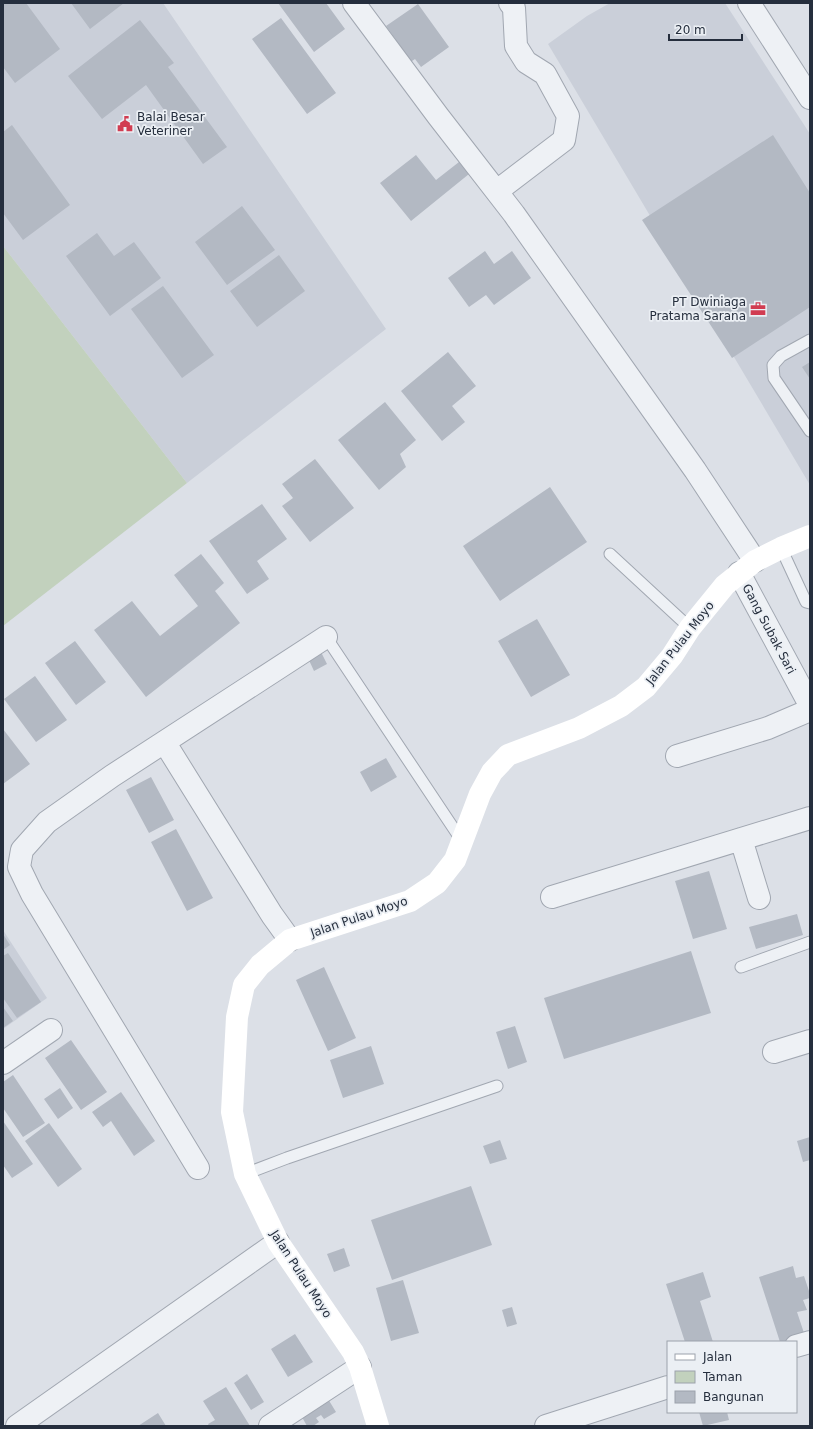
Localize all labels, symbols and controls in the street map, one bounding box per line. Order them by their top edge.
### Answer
scale bar [669,16,742,42]
text: 20 m [675,23,706,37]
place label: Balai Besar Veteriner [137,110,205,138]
public building icon: Balai Besar Veteriner [116,115,134,133]
place label: PT Dwiniaga Pratama Sarana [650,295,746,323]
office icon: PT Dwiniaga Pratama Sarana [749,300,767,318]
street label: Gang Subak Sari [739,582,799,676]
street label: Jalan Pulau Moyo [643,599,717,688]
street label: Jalan Pulau Moyo [308,894,409,941]
street label: Jalan Pulau Moyo [267,1227,335,1321]
legend [667,1341,797,1413]
text: Jalan [702,1350,732,1364]
text: Taman [702,1370,742,1384]
text: Bangunan [703,1390,764,1404]

